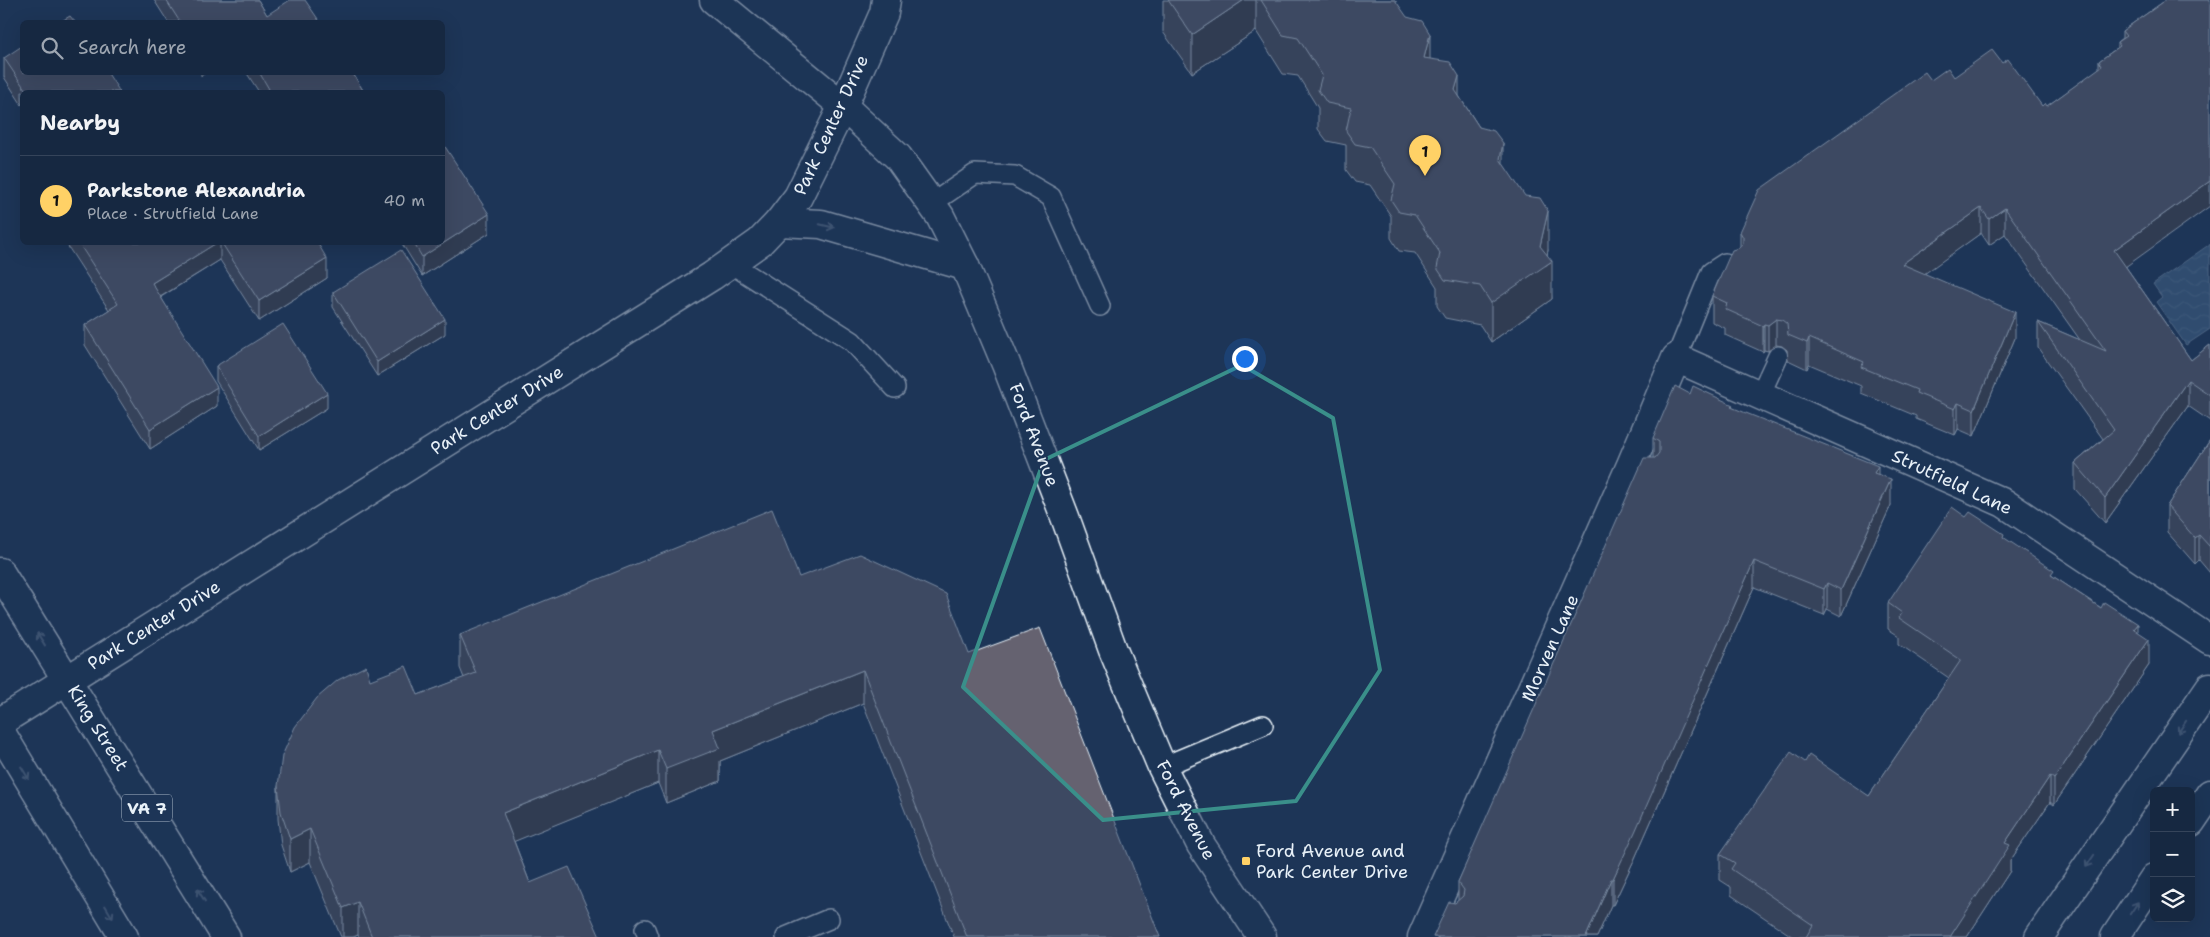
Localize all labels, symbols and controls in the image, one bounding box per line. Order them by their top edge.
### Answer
search box [20,20,445,75]
icon: search [38,34,66,62]
text: Search here [78,35,187,60]
street label: Park Center Drive [788,51,874,199]
text: Nearby [40,109,120,137]
pin: 1 [1409,135,1441,176]
text: Parkstone Alexandria [87,178,305,203]
text: 1 [52,190,60,211]
text: 40 m [383,190,425,211]
text: Place · Strutfield Lane [87,203,259,224]
one-way arrow [819,222,835,231]
your location [1232,346,1258,372]
street label: Park Center Drive [426,359,568,461]
street label: Ford Avenue [1003,380,1065,490]
street label: Strutfield Lane [1888,444,2016,520]
street label: Park Center Drive [83,574,225,676]
street label: Morven Lane [1516,591,1584,705]
one-way arrow [36,632,46,646]
street label: King Street [62,680,134,776]
one-way arrow [2177,720,2187,734]
street label: Ford Avenue [1151,756,1221,864]
one-way arrow [21,766,31,780]
map controls [2150,787,2195,922]
button: + [2150,787,2195,832]
road number: VA 7 [122,794,172,821]
button: − [2150,832,2195,877]
place label: Ford Avenue and Park Center Drive [1256,839,1408,884]
one-way arrow [2085,854,2095,868]
marker: Ford Avenue and Park Center Drive [1240,855,1252,867]
button: layers [2150,877,2195,922]
one-way arrow [195,889,205,903]
one-way arrow [2129,901,2139,915]
one-way arrow [105,905,115,919]

